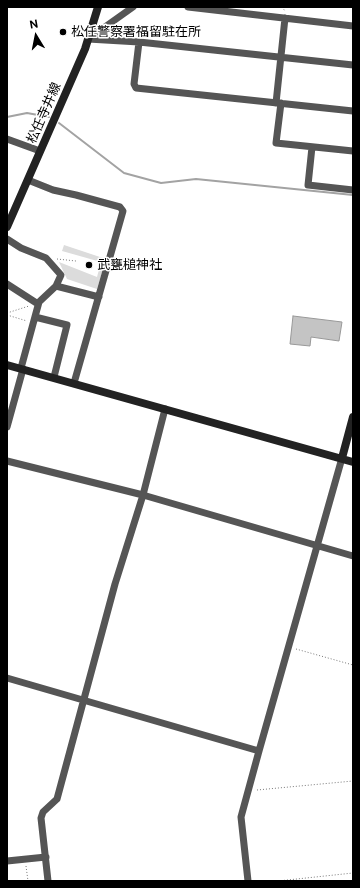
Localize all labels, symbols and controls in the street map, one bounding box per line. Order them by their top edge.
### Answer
north arrow [16,16,56,56]
text: N [29,18,39,31]
place label: 松任警察署福留駐在所 [71,24,201,40]
marker: 松任警察署福留駐在所 [58,27,68,37]
street label: 松任寺井線 [24,80,64,146]
place label: 武甕槌神社 [97,257,162,273]
marker: 武甕槌神社 [84,260,94,270]

